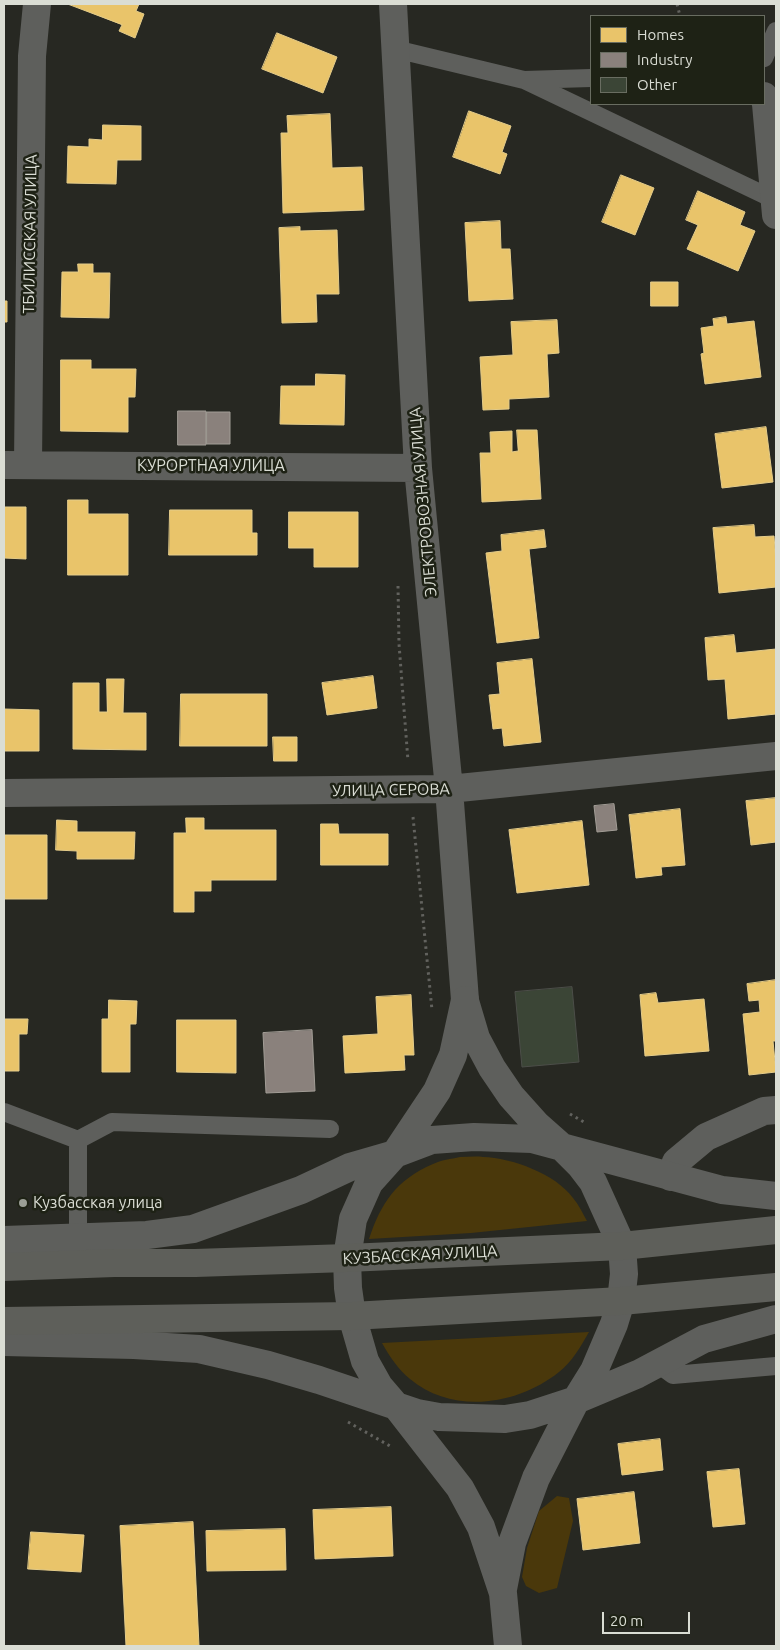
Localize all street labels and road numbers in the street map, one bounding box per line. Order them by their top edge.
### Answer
street label: ТБИЛИССКАЯ УЛИЦА [19,154,41,314]
street label: ЭЛЕКТРОВОЗНАЯ УЛИЦА [405,407,441,597]
street label: КУРОРТНАЯ УЛИЦА [137,456,285,476]
street label: УЛИЦА СЕРОВА [332,779,450,801]
street label: КУЗБАССКАЯ УЛИЦА [342,1241,498,1269]

